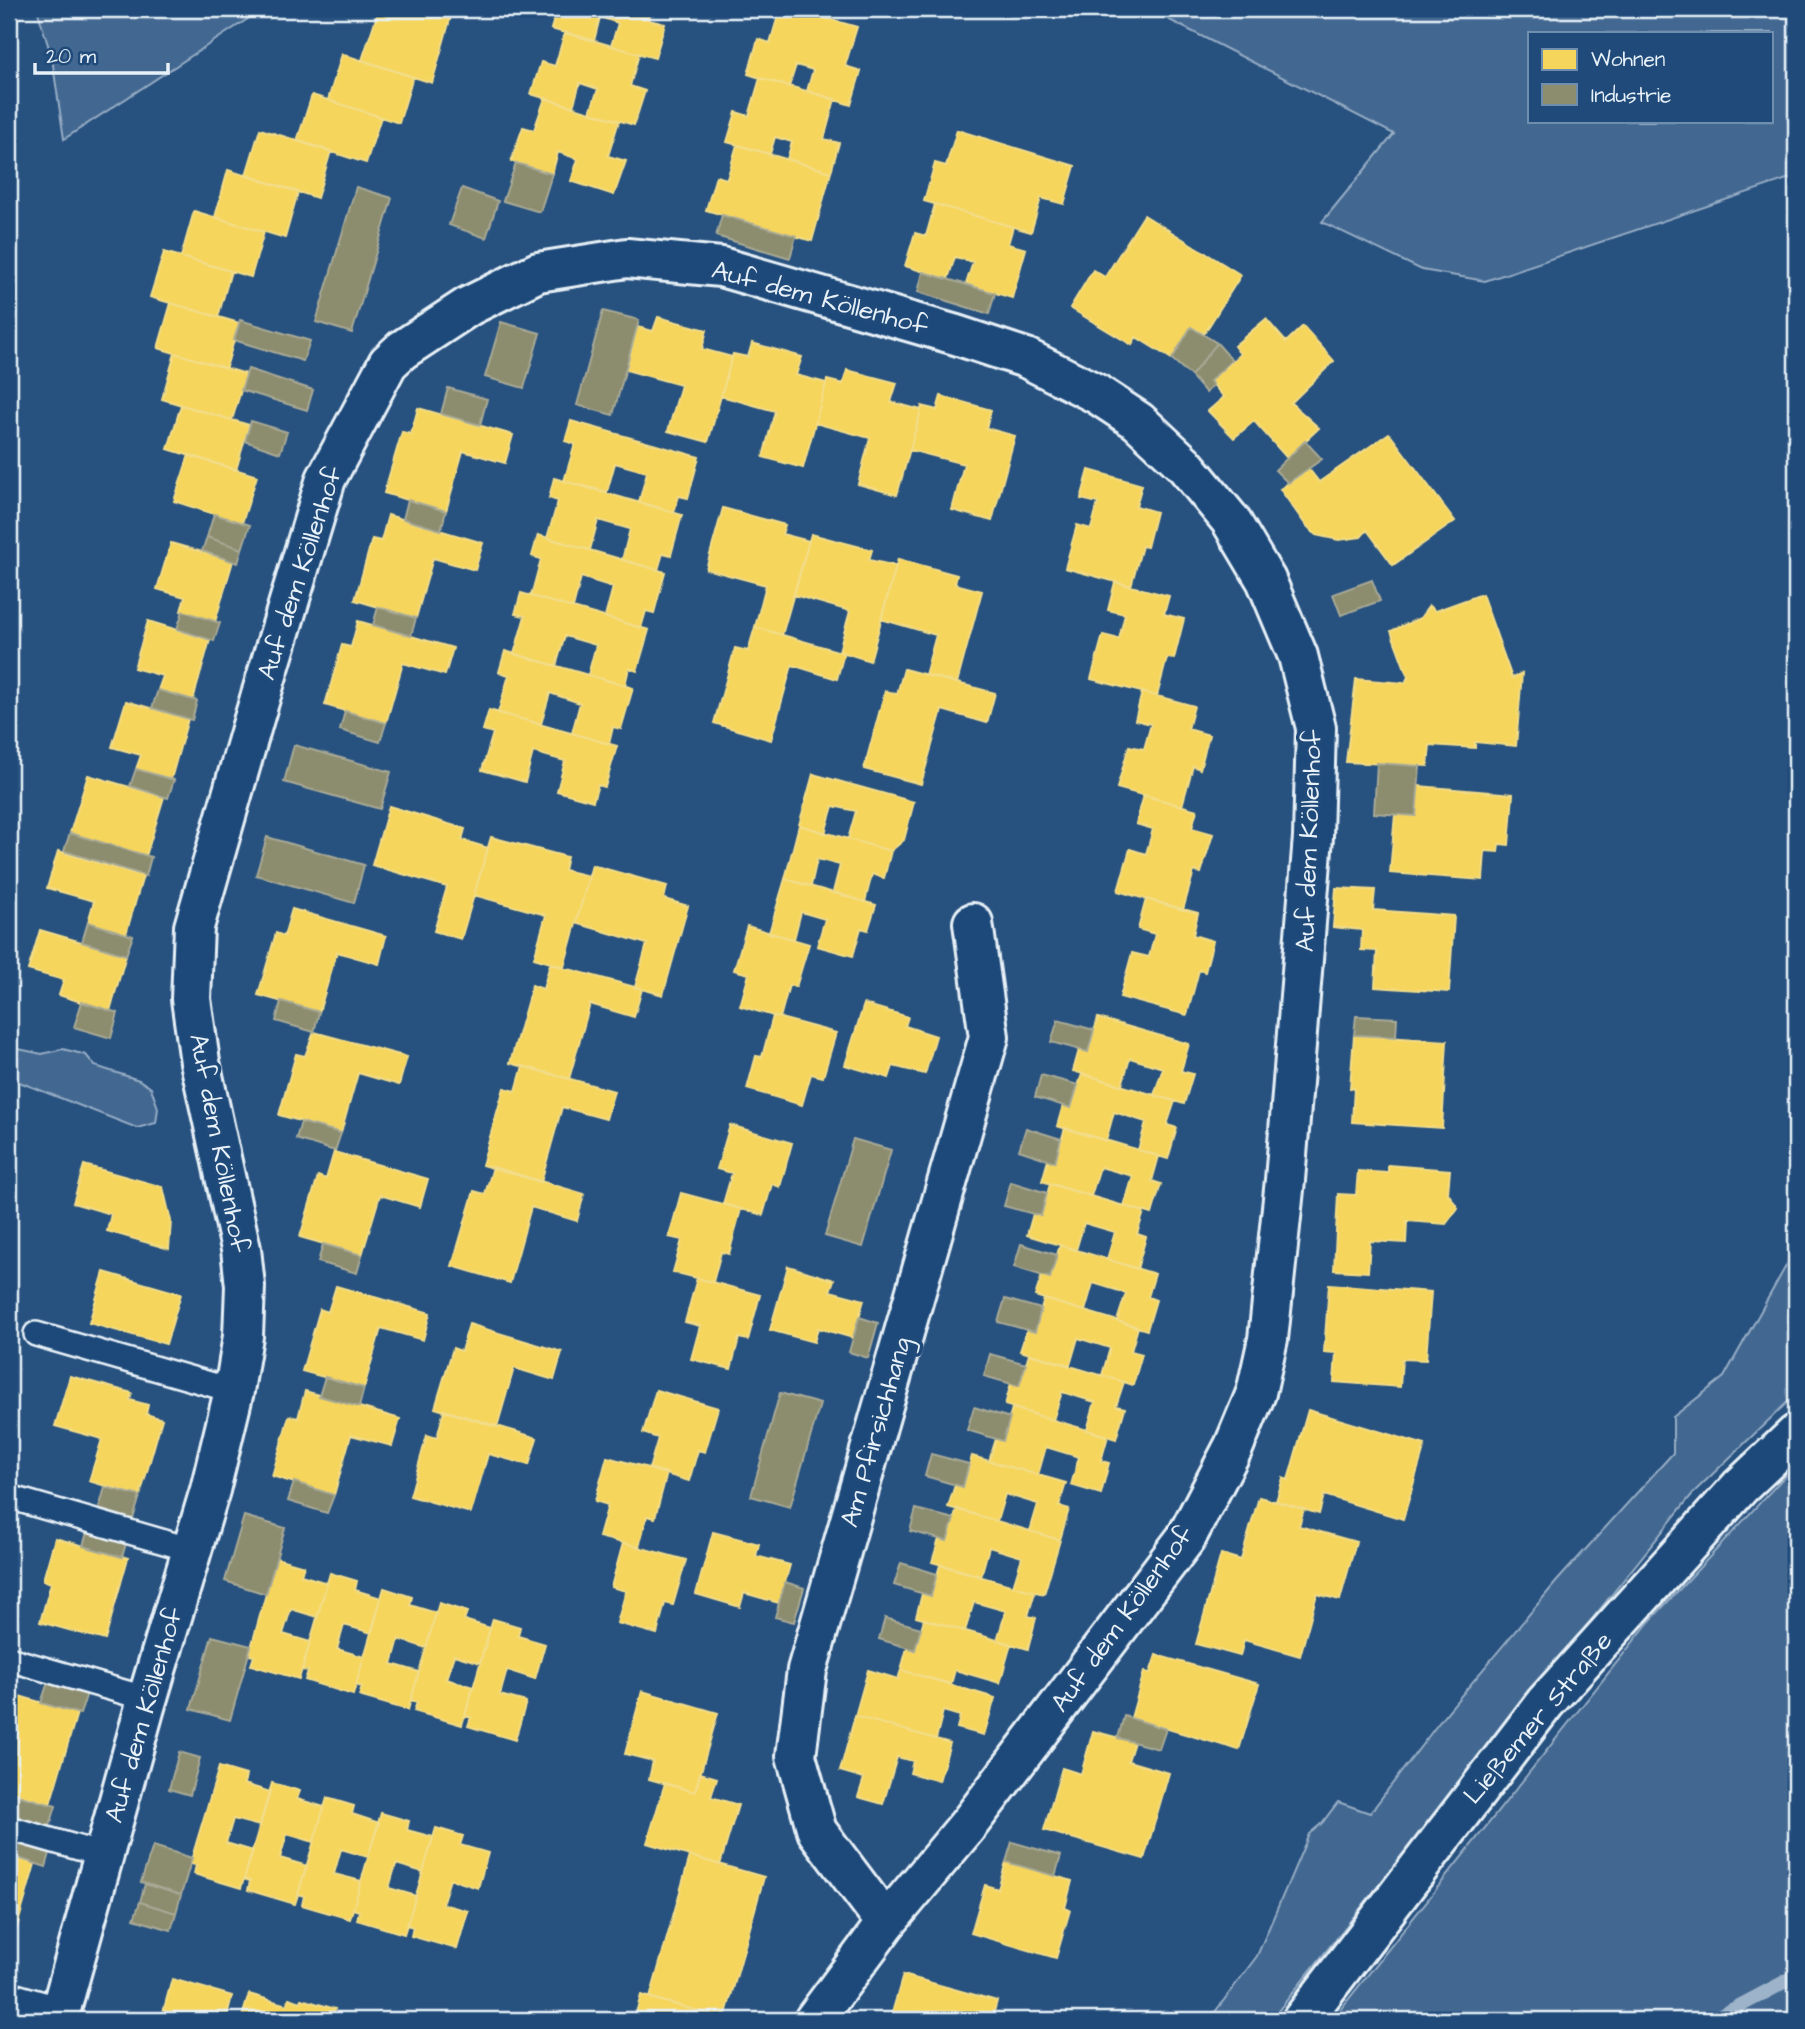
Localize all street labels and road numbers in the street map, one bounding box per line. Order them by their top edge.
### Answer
street label: Auf dem Köllenhof [708,252,933,344]
street label: Auf dem Köllenhof [249,461,352,684]
street label: Auf dem Köllenhof [1287,729,1331,953]
street label: Auf dem Köllenhof [180,1030,258,1256]
street label: Am Pfirsichhang [832,1333,922,1532]
street label: Auf dem Köllenhof [1042,1518,1202,1720]
street label: Auf dem Köllenhof [96,1603,192,1827]
street label: Ließemer Straße [1455,1624,1621,1812]

